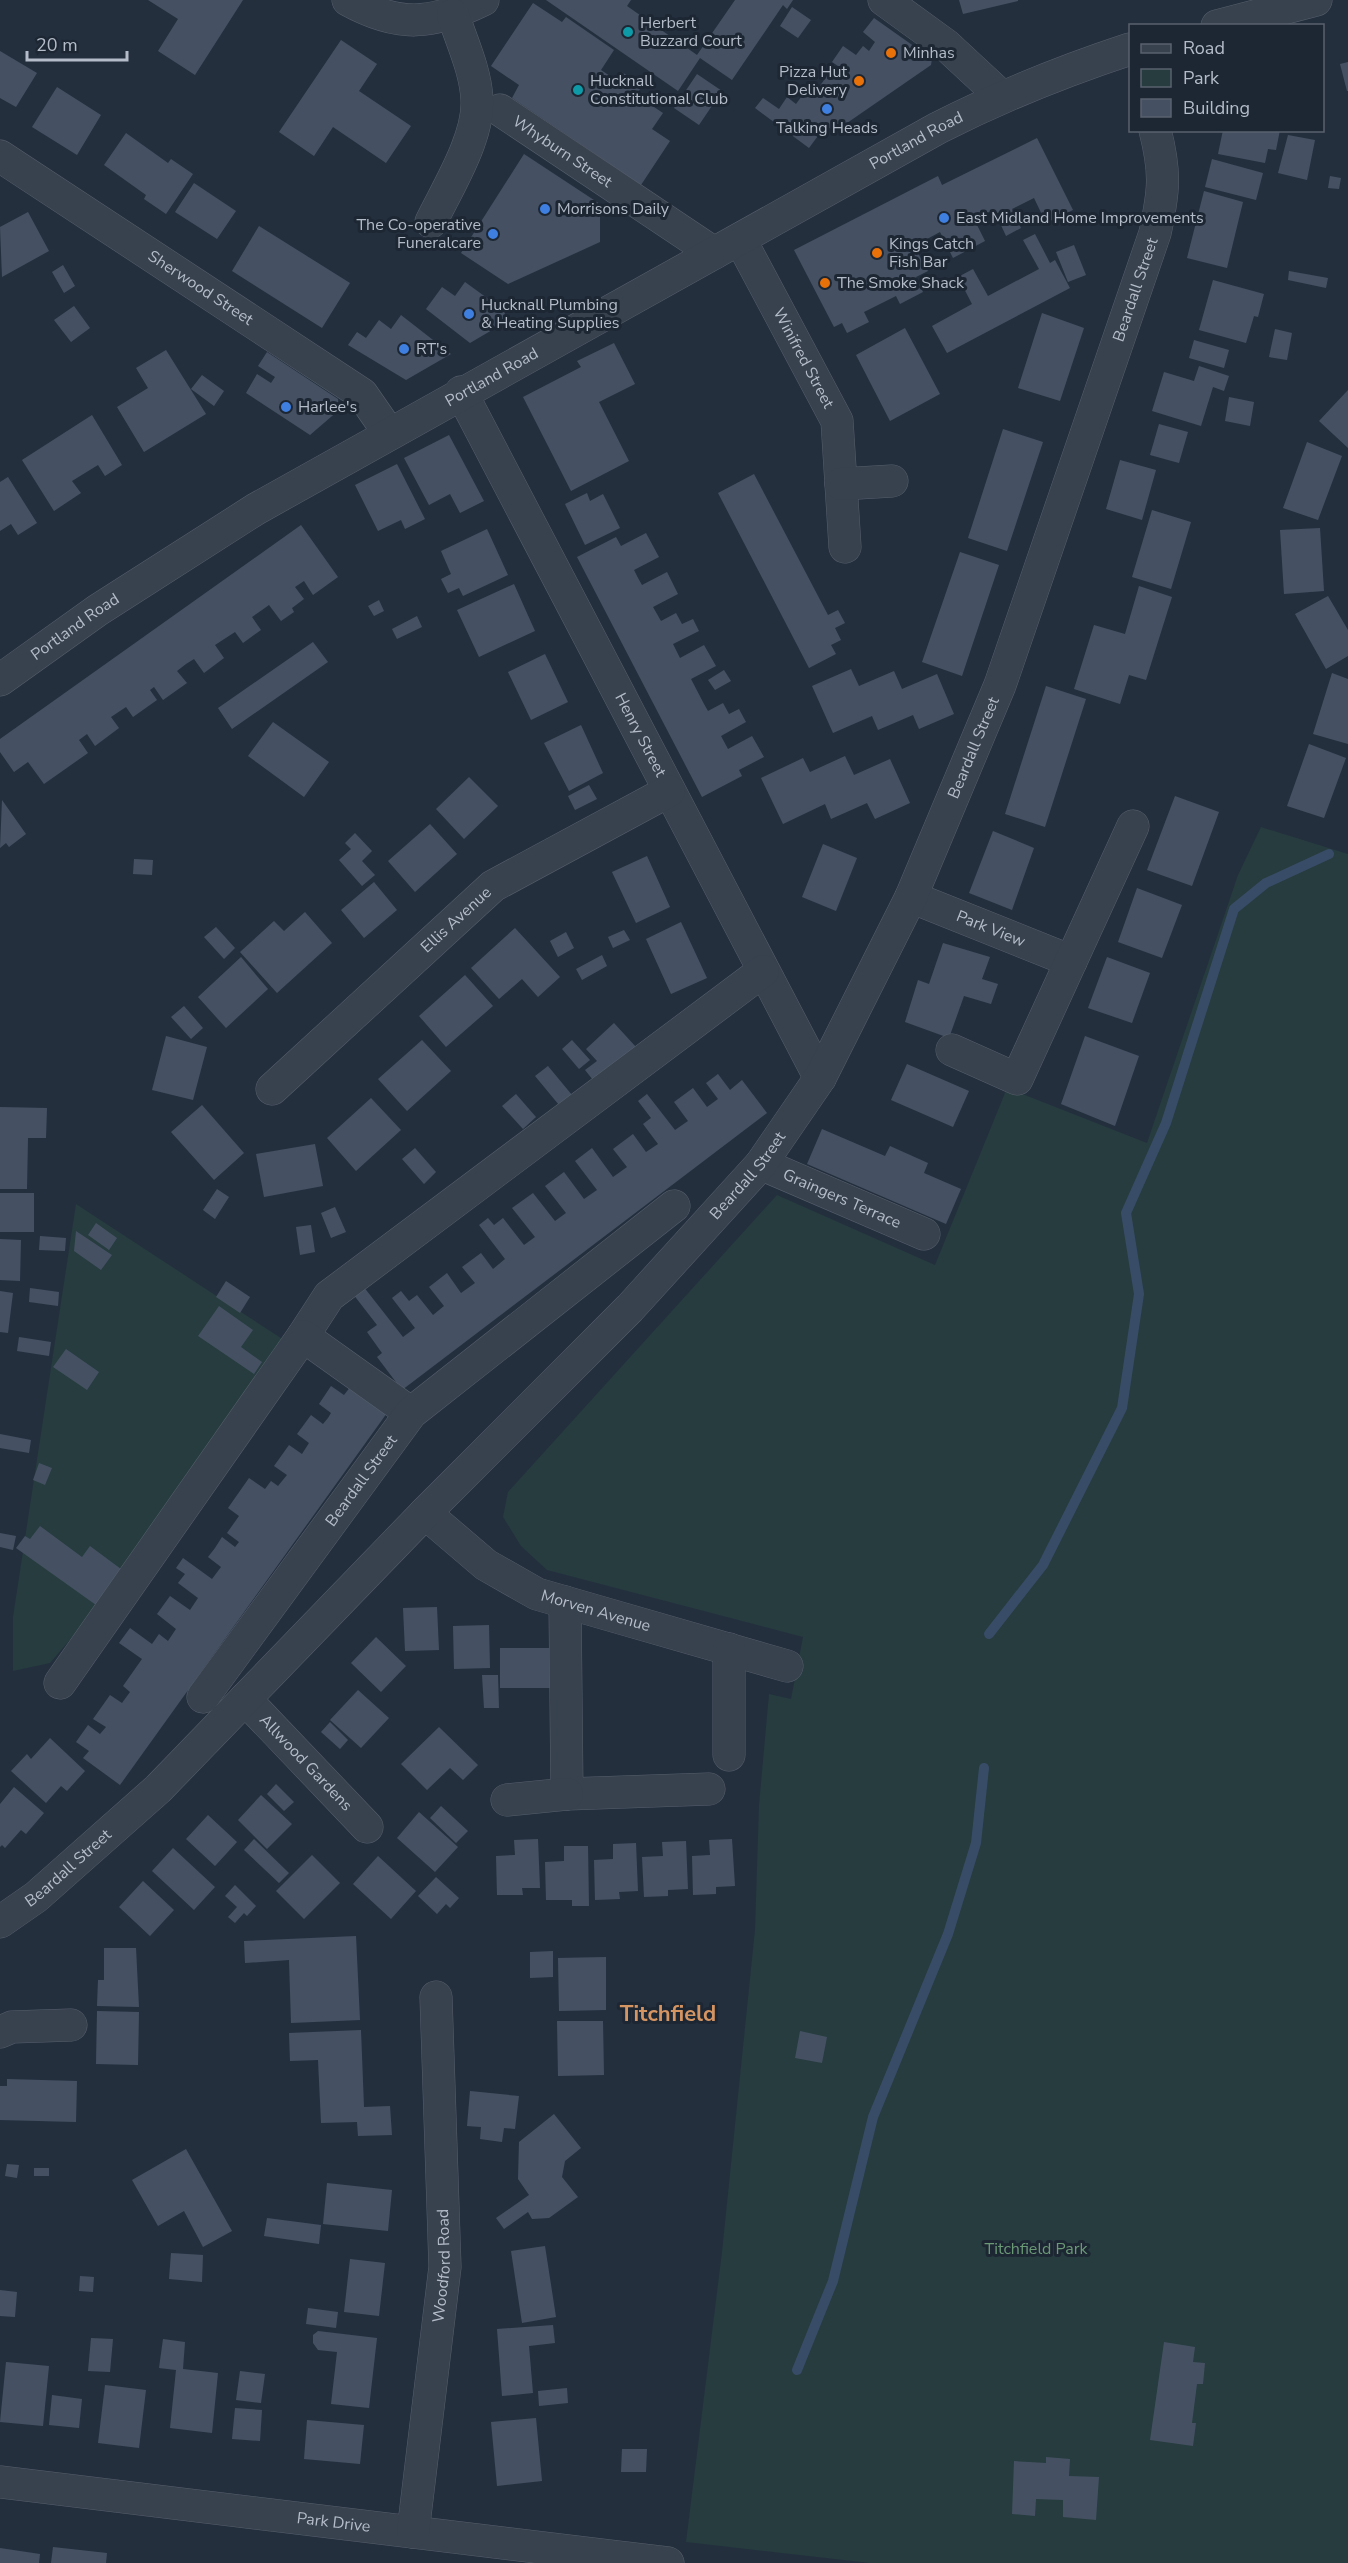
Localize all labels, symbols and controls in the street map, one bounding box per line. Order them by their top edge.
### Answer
place label: Herbert Buzzard Court [640,12,742,52]
scale bar [27,24,128,62]
legend [1129,24,1324,132]
marker: Herbert Buzzard Court [621,25,635,39]
text: 20 m [36,33,78,57]
text: Road [1183,36,1225,60]
place label: Minhas [903,42,955,64]
marker: Minhas [884,46,898,60]
place label: Pizza Hut Delivery [779,61,848,101]
text: Park [1183,66,1220,90]
place label: Hucknall Constitutional Club [590,70,728,110]
marker: Pizza Hut Delivery [852,74,866,88]
marker: Hucknall Constitutional Club [571,83,585,97]
text: Building [1183,96,1250,120]
marker: Talking Heads [820,102,834,116]
street label: Portland Road [865,106,967,175]
street label: Whyburn Street [508,110,617,193]
place label: Talking Heads [776,117,878,139]
place label: Morrisons Daily [557,198,670,220]
marker: Morrisons Daily [538,202,552,216]
place label: East Midland Home Improvements [956,207,1204,229]
marker: East Midland Home Improvements [937,211,951,225]
place label: The Co-operative Funeralcare [356,214,481,254]
marker: The Co-operative Funeralcare [486,227,500,241]
place label: Kings Catch Fish Bar [889,233,974,273]
street label: Beardall Street [1108,234,1164,345]
street label: Sherwood Street [144,245,258,331]
marker: Kings Catch Fish Bar [870,246,884,260]
place label: The Smoke Shack [837,272,965,294]
marker: The Smoke Shack [818,276,832,290]
place label: Hucknall Plumbing & Heating Supplies [481,294,619,334]
street label: Winifred Street [768,304,839,413]
marker: Hucknall Plumbing & Heating Supplies [462,307,476,321]
place label: RT's [416,338,447,360]
marker: RT's [397,342,411,356]
street label: Portland Road [441,342,542,412]
place label: Harlee's [298,396,357,418]
marker: Harlee's [279,400,293,414]
street label: Portland Road [26,588,124,666]
street label: Henry Street [609,689,672,781]
street label: Beardall Street [942,693,1005,802]
street label: Ellis Avenue [416,882,496,958]
street label: Park View [953,905,1029,953]
street label: Beardall Street [705,1127,791,1224]
street label: Graingers Terrace [779,1164,904,1234]
street label: Beardall Street [320,1430,403,1531]
street label: Morven Avenue [538,1585,653,1637]
street label: Allwood Gardens [254,1710,357,1816]
street label: Beardall Street [21,1824,117,1912]
district label: Titchfield [620,1999,716,2029]
street label: Woodford Road [427,2208,456,2324]
park label: Titchfield Park [985,2238,1088,2260]
street label: Park Drive [295,2507,372,2538]

